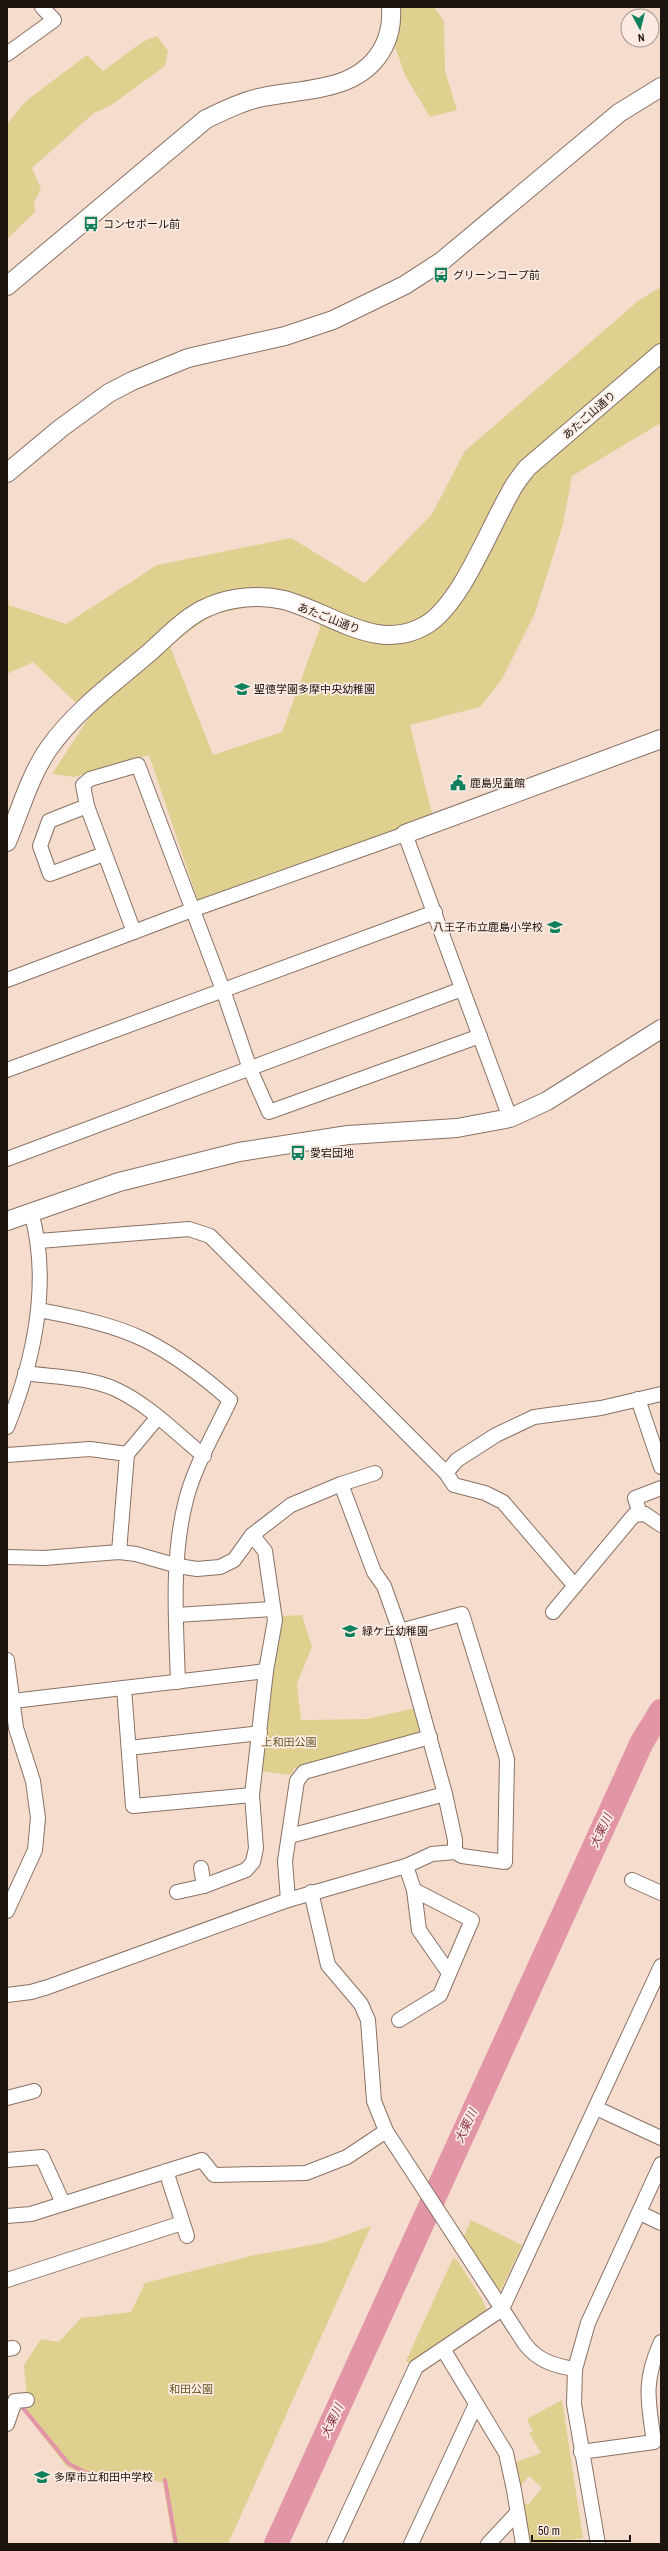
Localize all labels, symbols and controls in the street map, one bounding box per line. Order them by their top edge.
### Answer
north arrow [620,8,660,48]
text: N [637,31,645,45]
bus stop icon: コンセボール前 [82,215,100,233]
place label: コンセボール前 [103,217,180,231]
bus stop icon: グリーンコープ前 [432,266,450,284]
place label: グリーンコープ前 [453,268,540,282]
street label: あたご山通り [560,388,618,442]
street label: あたご山通り [296,600,362,636]
school or university icon: 聖徳学園多摩中央幼稚園 [233,680,251,698]
place label: 聖徳学園多摩中央幼稚園 [254,682,375,696]
public building icon: 鹿島児童館 [449,774,467,792]
place label: 鹿島児童館 [470,776,525,790]
school or university icon: 八王子市立鹿島小学校 [546,918,564,936]
place label: 八王子市立鹿島小学校 [433,920,543,934]
bus stop icon: 愛宕団地 [289,1144,307,1162]
place label: 愛宕団地 [310,1146,354,1160]
school or university icon: 緑ケ丘幼稚園 [341,1622,359,1640]
place label: 緑ケ丘幼稚園 [362,1624,428,1638]
park label: 上和田公園 [262,1735,317,1749]
water label: 大栗川 [586,1809,617,1851]
water label: 大栗川 [451,2104,482,2146]
park label: 和田公園 [169,2382,213,2396]
water label: 大栗川 [317,2399,348,2441]
school or university icon: 多摩市立和田中学校 [33,2468,51,2486]
place label: 多摩市立和田中学校 [54,2470,153,2484]
scale bar [532,2517,630,2543]
text: 50 m [538,2523,560,2539]

